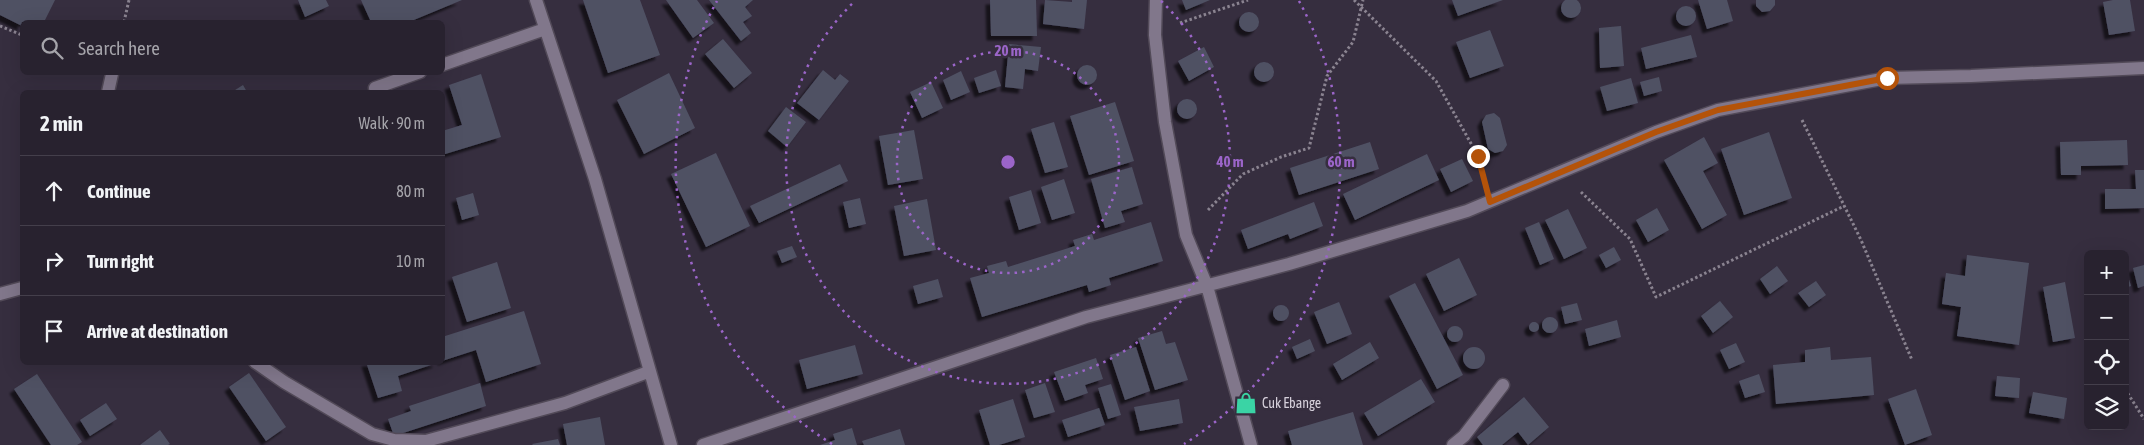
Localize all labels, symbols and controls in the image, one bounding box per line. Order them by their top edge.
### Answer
search box [20,20,445,75]
icon: search [38,34,66,62]
text: Search here [78,37,160,59]
text: 20 m [995,42,1022,59]
route start [1876,67,1899,90]
text: 2 min [40,111,83,135]
text: Walk · 90 m [359,114,425,132]
route end [1467,145,1490,168]
centre of rings [999,153,1017,171]
text: 40 m [1216,153,1244,170]
text: 60 m [1328,153,1355,170]
icon: ahead [40,177,68,205]
text: Continue [87,180,151,202]
text: 80 m [396,182,425,200]
icon: right [40,247,68,275]
text: Turn right [87,250,154,272]
map controls [2084,250,2129,430]
button: + [2084,250,2129,295]
text: 10 m [396,252,425,270]
button: − [2084,295,2129,340]
icon: arrive [40,317,68,345]
text: Arrive at destination [87,320,228,342]
button: locate [2084,340,2129,385]
button: layers [2084,385,2129,430]
shop icon: Cuk Ebange [1233,390,1259,416]
place label: Cuk Ebange [1262,395,1321,411]

